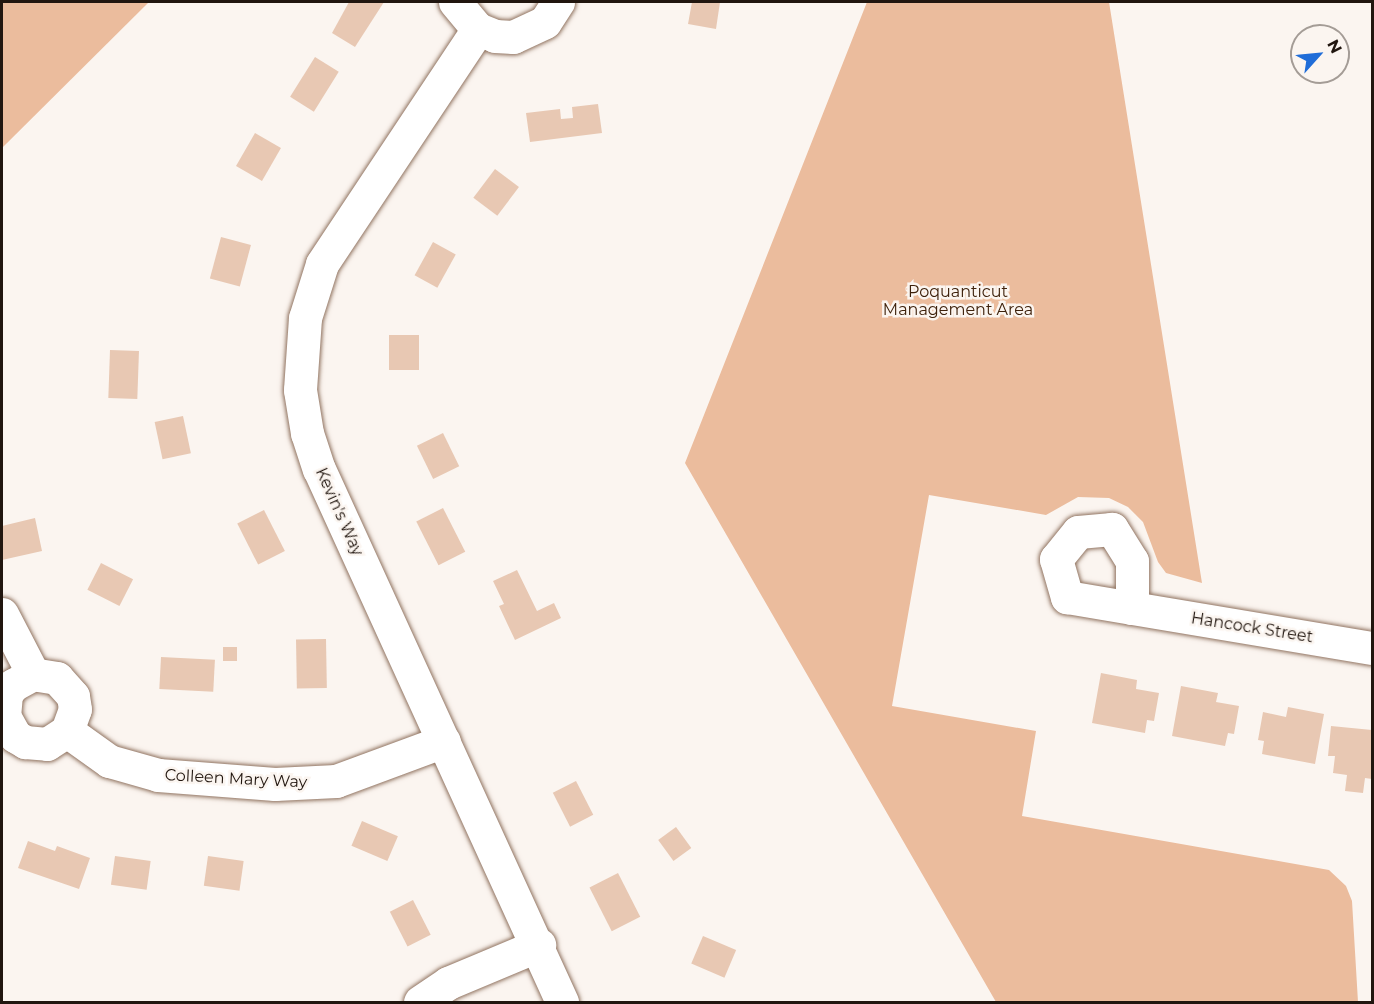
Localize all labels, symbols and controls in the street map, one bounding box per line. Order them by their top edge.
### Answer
north arrow [1290,24,1350,84]
text: N [1323,36,1346,57]
park label: Poquanticut Management Area [883,282,1033,320]
street label: Kevin's Way [311,465,367,559]
street label: Hancock Street [1190,609,1314,647]
street label: Colleen Mary Way [164,766,308,792]

